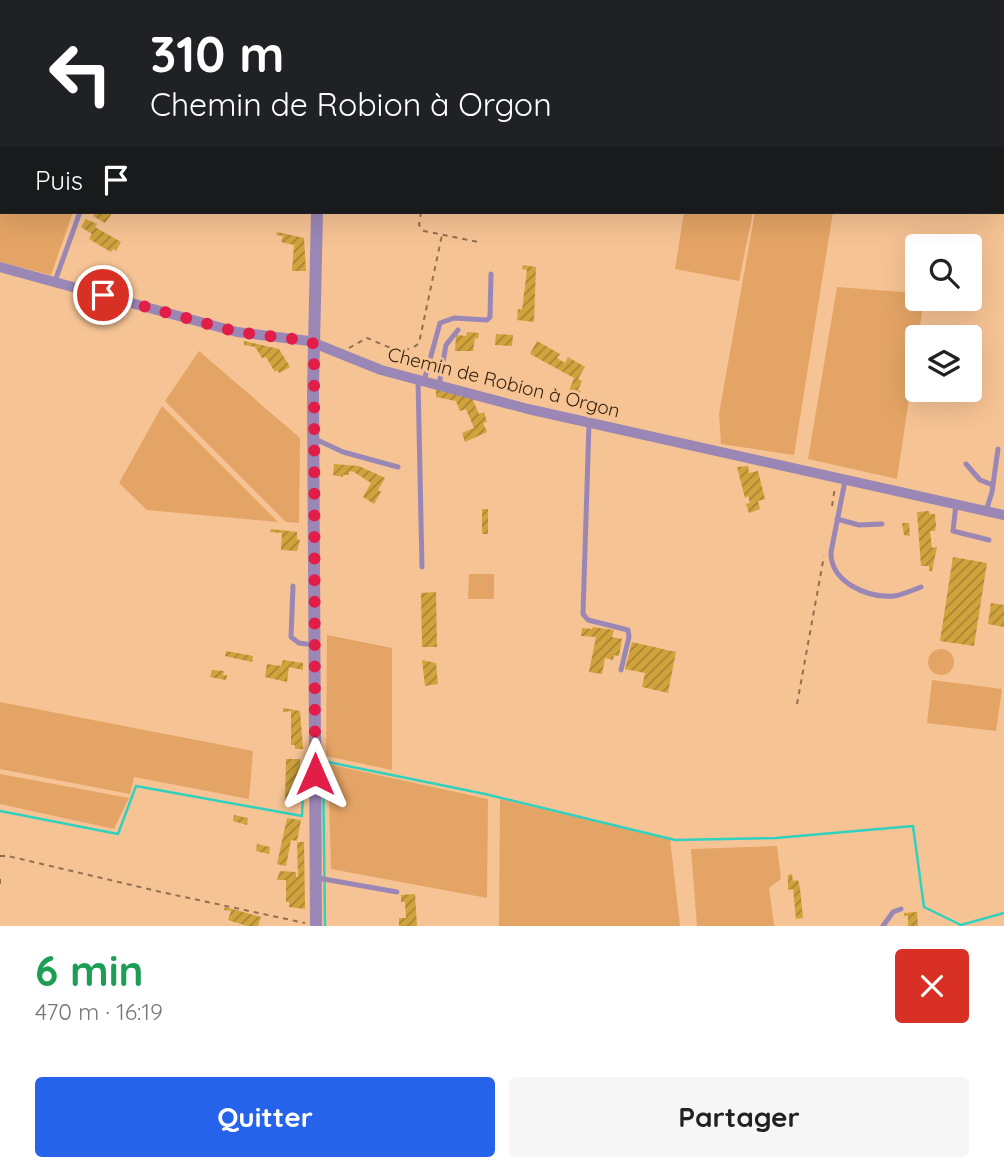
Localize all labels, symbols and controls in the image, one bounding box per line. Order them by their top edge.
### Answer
text: 310 m [150,23,284,84]
icon: left [35,28,126,119]
text: Chemin de Robion à Orgon [150,84,552,124]
icon: arrive [97,161,135,199]
text: Puis [35,164,83,197]
map controls [905,234,982,402]
button: search [905,234,982,311]
pin [73,265,133,325]
icon: arrive [84,276,122,314]
button: layers [905,325,982,402]
street label: Chemin de Robion à Orgon [385,342,623,422]
position arrow [278,737,352,811]
text: 6 min [35,944,144,997]
button: close [895,949,969,1023]
text: 470 m · 16:19 [35,997,163,1026]
button: Quitter [35,1077,495,1157]
button: Partager [509,1077,969,1157]

